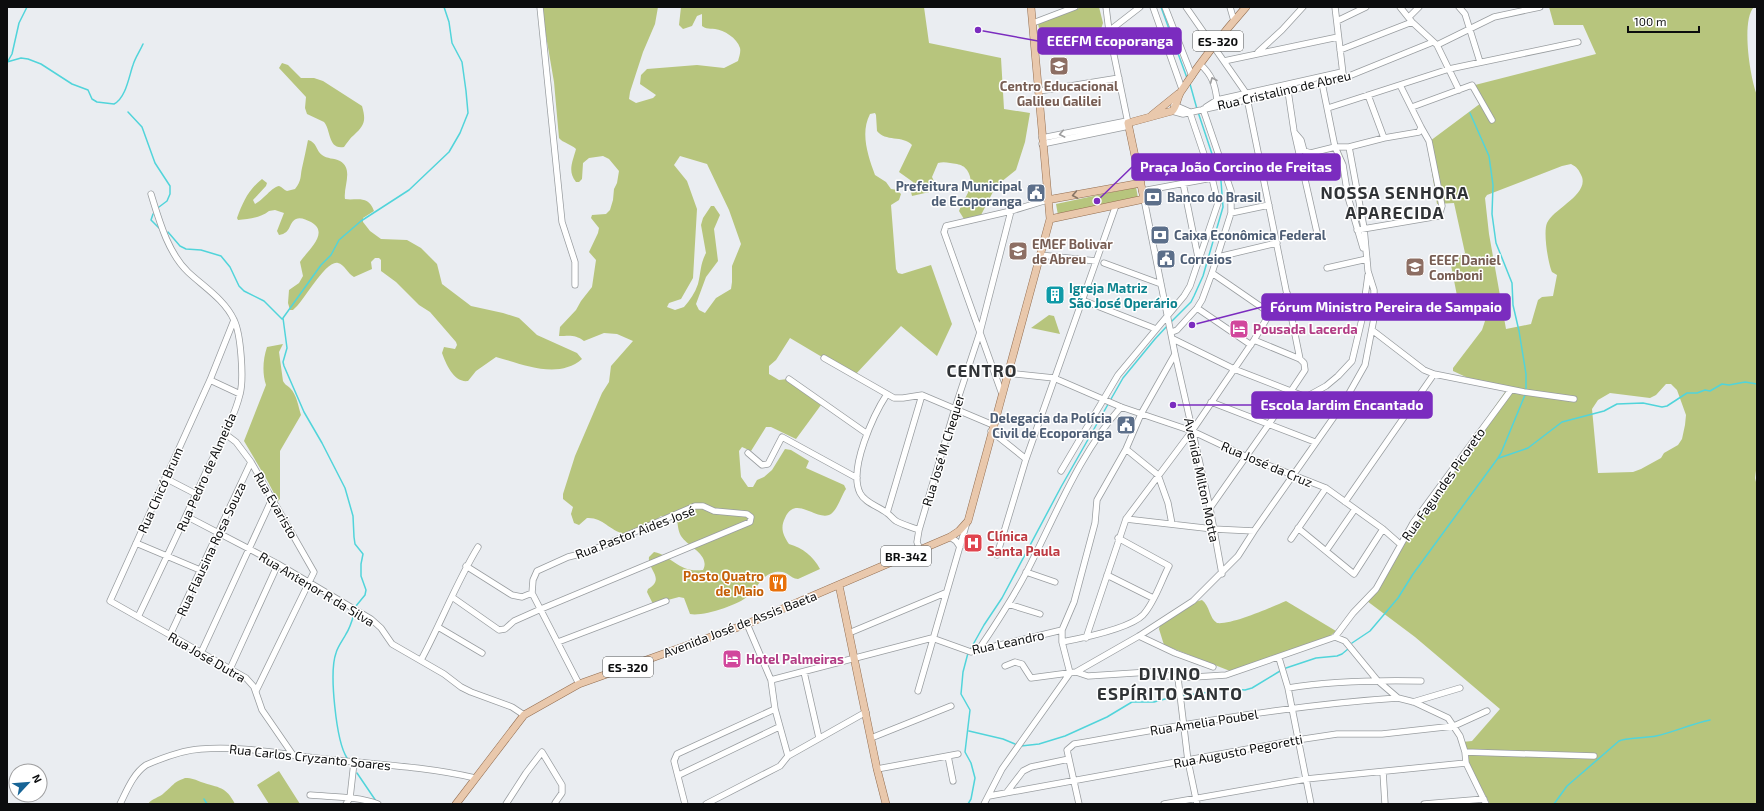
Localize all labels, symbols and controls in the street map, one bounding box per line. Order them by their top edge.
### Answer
scale bar [1628,8,1699,34]
text: 100 m [1634,14,1666,28]
callout: EEEFM Ecoporanga [1038,28,1181,54]
road number: ES-320 [1193,31,1243,51]
text: EEEFM Ecoporanga [1047,32,1173,49]
school or university icon: Centro Educacional Galileu Galilei [1048,55,1070,77]
street label: Rua Cristalino de Abreu [1216,67,1352,113]
one-way arrow [1209,77,1217,84]
place label: Centro Educacional Galileu Galilei [1000,78,1119,109]
one-way arrow [1059,129,1065,137]
callout: Praça João Corcino de Freitas [1132,154,1340,180]
text: Praça João Corcino de Freitas [1140,158,1332,176]
place label: Prefeitura Municipal de Ecoporanga [896,178,1023,209]
public building icon: Prefeitura Municipal de Ecoporanga [1025,182,1047,204]
district label: NOSSA SENHORA APARECIDA [1321,182,1469,222]
bank icon: Banco do Brasil [1142,186,1164,208]
place label: Banco do Brasil [1167,189,1263,205]
one-way arrow [1072,190,1078,199]
bank icon: Caixa Econômica Federal [1149,224,1171,246]
place label: Caixa Econômica Federal [1174,227,1327,243]
place label: EMEF Bolivar de Abreu [1032,236,1113,267]
school or university icon: EMEF Bolivar de Abreu [1007,240,1029,262]
public building icon: Correios [1155,248,1177,270]
place label: Correios [1180,251,1232,267]
place label: EEEF Daniel Comboni [1429,252,1501,283]
school or university icon: EEEF Daniel Comboni [1404,256,1426,278]
place label: Igreja Matriz São José Operário [1069,280,1178,311]
building icon: Igreja Matriz São José Operário [1044,284,1066,306]
callout: Fórum Ministro Pereira de Sampaio [1262,294,1510,320]
text: Fórum Ministro Pereira de Sampaio [1270,298,1502,315]
hotel icon: Pousada Lacerda [1228,318,1250,340]
place label: Pousada Lacerda [1253,321,1358,337]
district label: CENTRO [947,360,1017,380]
street label: Rua José M Chequer [918,392,968,508]
callout: Escola Jardim Encantado [1252,392,1432,418]
text: Escola Jardim Encantado [1260,396,1424,413]
street label: Rua Pedro de Almeida [173,410,239,534]
place label: Delegacia da Polícia Civil de Ecoporanga [990,410,1112,441]
public building icon: Delegacia da Polícia Civil de Ecoporanga [1115,414,1137,436]
street label: Avenida Milton Motta [1181,416,1223,544]
street label: Rua Fagundes Picoreto [1398,424,1488,544]
street label: Rua José da Cruz [1219,438,1315,490]
street label: Rua Chicó Brum [134,445,186,535]
street label: Rua Evaristo [251,469,301,541]
street label: Rua Flausina Rosa Souza [173,479,249,619]
street label: Rua Pastor Aides José [573,502,697,562]
place label: Clínica Santa Paula [987,528,1060,559]
hospital icon: Clínica Santa Paula [962,532,984,554]
road number: BR-342 [881,546,931,566]
street label: Rua Antenor R da Silva [256,548,378,630]
place label: Posto Quatro de Maio [683,568,764,599]
restaurant icon: Posto Quatro de Maio [767,572,789,594]
street label: Avenida José de Assis Baeta [661,587,819,661]
street label: Rua Leandro [970,627,1046,657]
street label: Rua José Dutra [165,628,249,686]
hotel icon: Hotel Palmeiras [721,648,743,670]
place label: Hotel Palmeiras [746,651,844,667]
road number: ES-320 [603,657,653,677]
district label: DIVINO ESPÍRITO SANTO [1097,663,1243,703]
street label: Rua Amelia Poubel [1149,706,1259,738]
street label: Rua Augusto Pegoretti [1172,731,1304,771]
street label: Rua Carlos Cryzanto Soares [228,741,392,773]
north arrow [8,763,48,803]
text: N [30,772,45,785]

